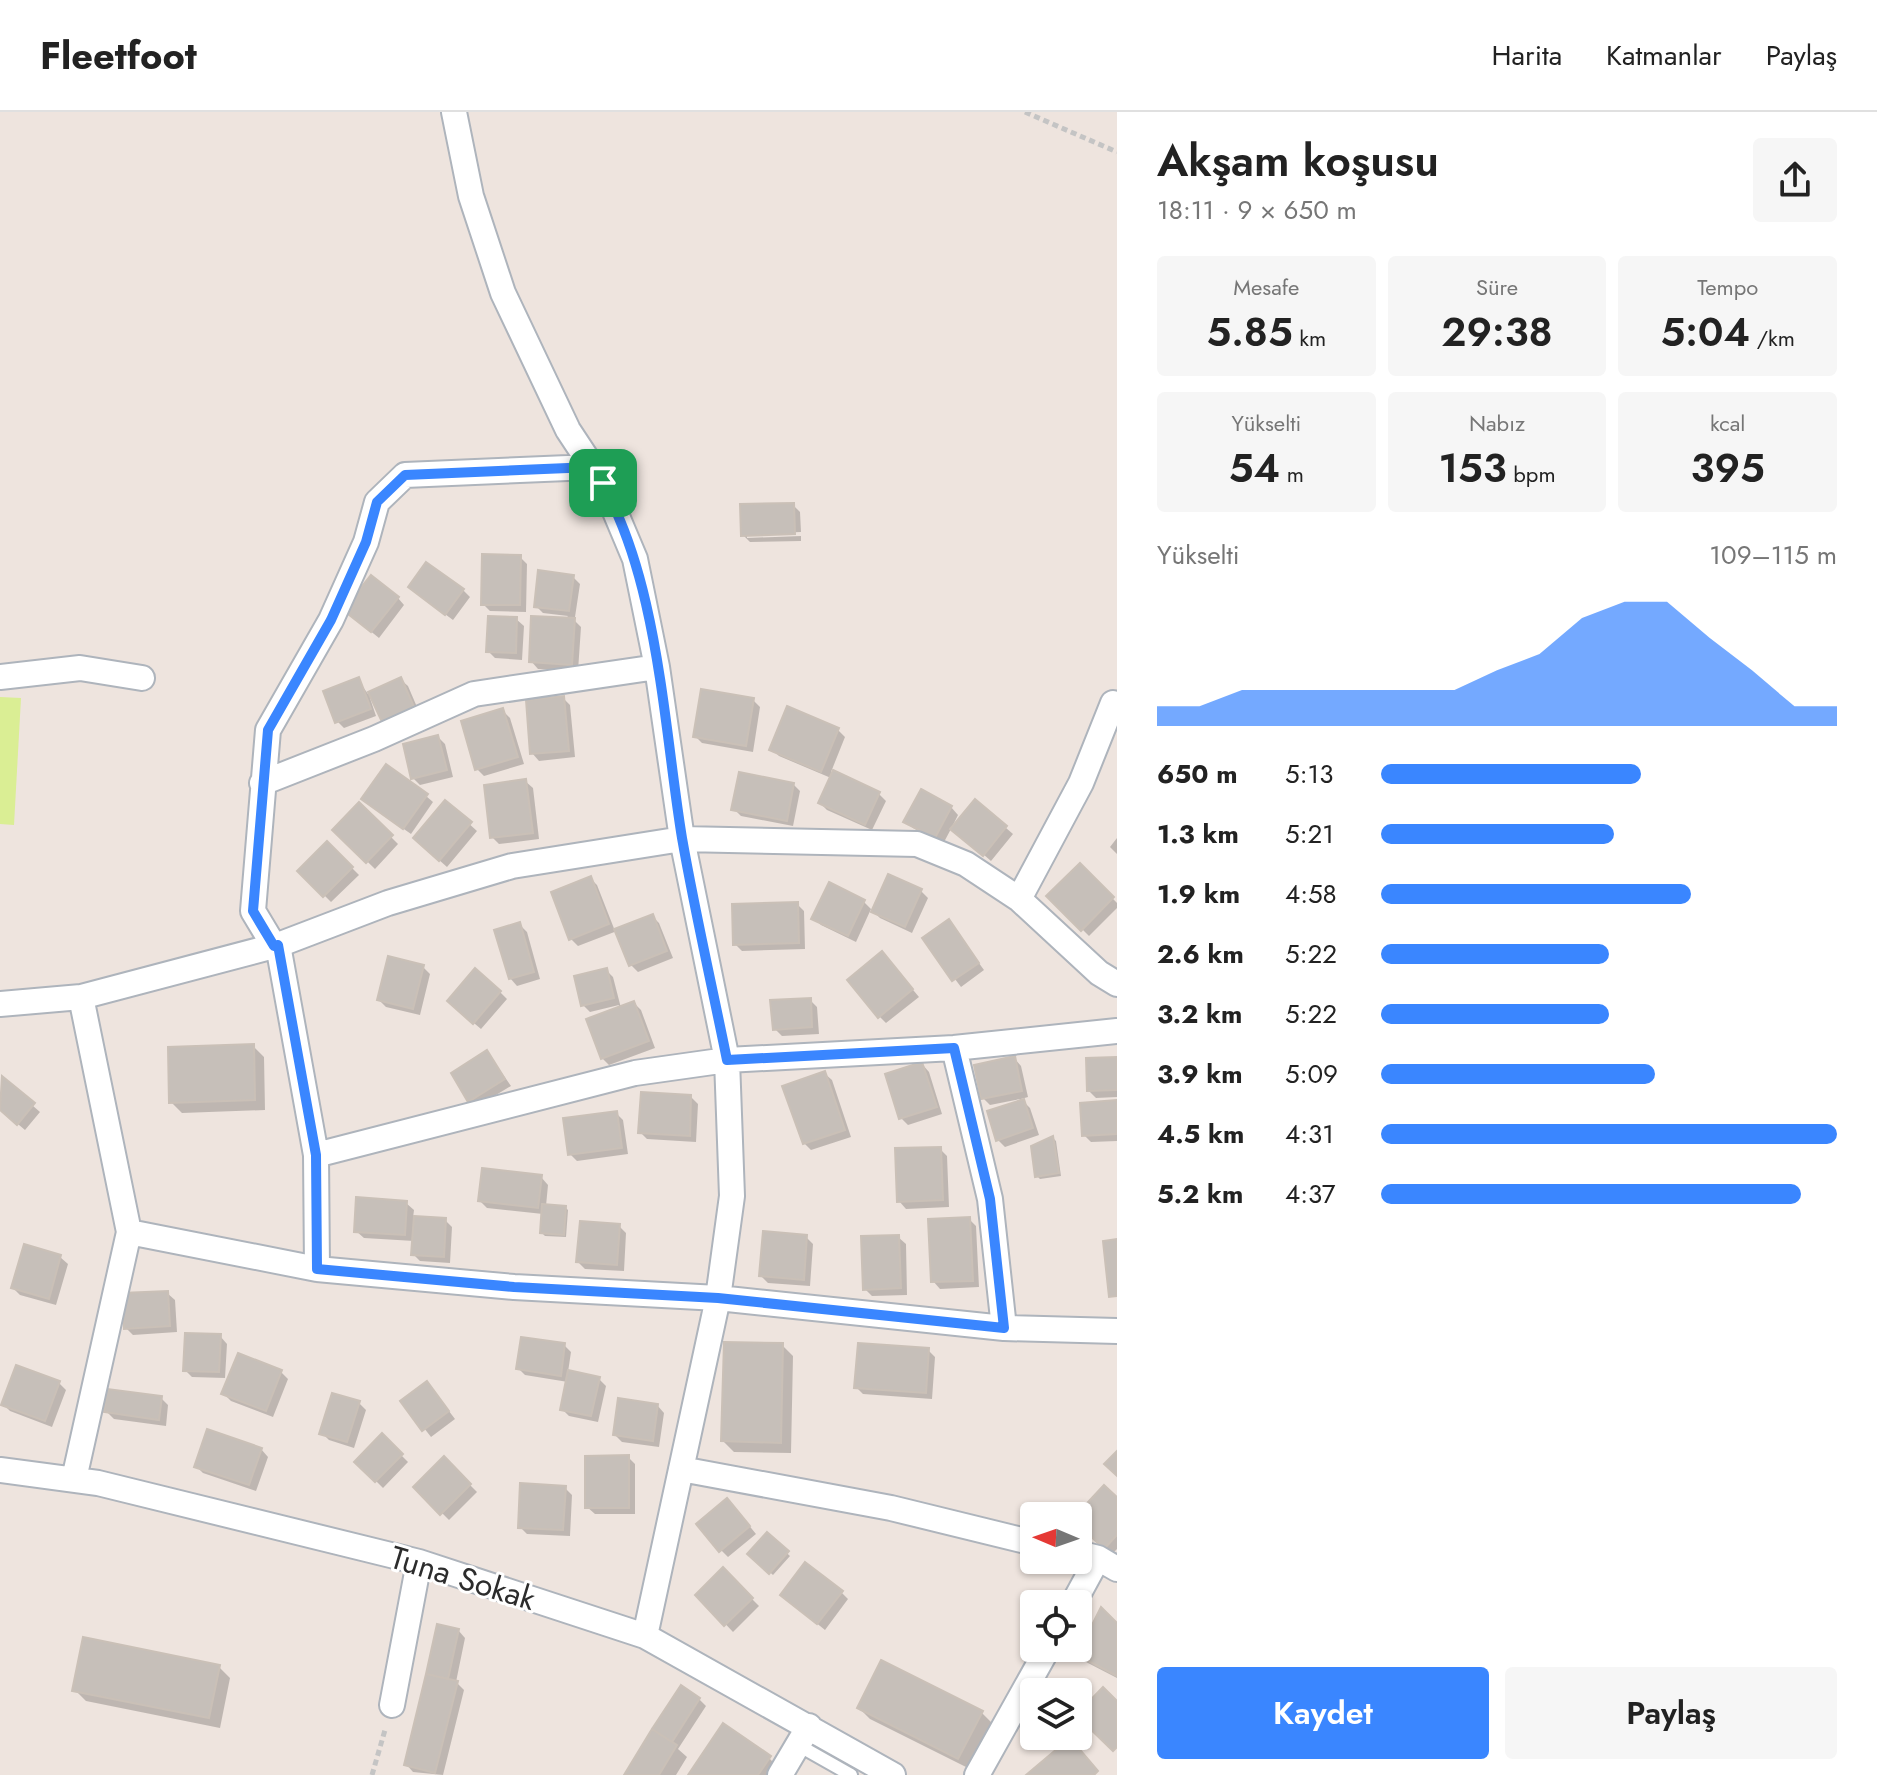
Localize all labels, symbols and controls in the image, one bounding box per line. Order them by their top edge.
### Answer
text: Fleetfoot [40,28,197,83]
text: Harita [1492,35,1562,76]
text: Katmanlar [1606,35,1722,76]
text: Paylaş [1766,35,1837,76]
text: Akşam koşusu [1157,129,1439,193]
button: share [1753,138,1837,222]
text: 18:11 · 9 × 650 m [1157,191,1357,229]
text: Mesafe [1233,271,1299,303]
text: Süre [1476,271,1518,303]
text: Tempo [1697,271,1758,303]
text: 5.85 [1206,303,1293,361]
text: 29:38 [1441,303,1553,361]
text: 5:04 [1660,303,1750,361]
text: km [1293,322,1326,354]
text: /km [1750,322,1795,354]
text: Yükselti [1231,407,1301,439]
text: Nabız [1469,407,1525,439]
text: kcal [1710,407,1745,439]
text: 54 [1229,439,1280,497]
text: 153 [1438,439,1507,497]
text: 395 [1691,439,1765,497]
pin [569,449,637,517]
text: m [1280,458,1304,490]
text: bpm [1507,458,1556,490]
icon: arrive [581,461,625,505]
text: Yükselti [1157,536,1240,574]
text: 109–115 m [1709,536,1837,574]
text: 650 m [1157,755,1238,793]
text: 5:13 [1285,755,1333,793]
text: 1.3 km [1157,815,1239,853]
text: 5:21 [1285,815,1334,853]
text: 1.9 km [1157,875,1240,913]
text: 4:58 [1285,875,1337,913]
text: 2.6 km [1157,935,1244,973]
text: 5:22 [1285,935,1337,973]
text: 3.2 km [1157,995,1242,1033]
text: 5:22 [1285,995,1337,1033]
text: 3.9 km [1157,1055,1243,1093]
text: 5:09 [1285,1055,1338,1093]
text: 4.5 km [1157,1115,1244,1153]
text: 4:31 [1285,1115,1334,1153]
text: 5.2 km [1157,1175,1243,1213]
text: 4:37 [1285,1175,1335,1213]
north arrow [1020,1502,1092,1574]
map controls [1020,1502,1092,1750]
street label: Tuna Sokak [385,1534,542,1622]
button: locate [1020,1590,1092,1662]
button: Kaydet [1157,1667,1489,1759]
button: Paylaş [1505,1667,1837,1759]
button: layers [1020,1678,1092,1750]

